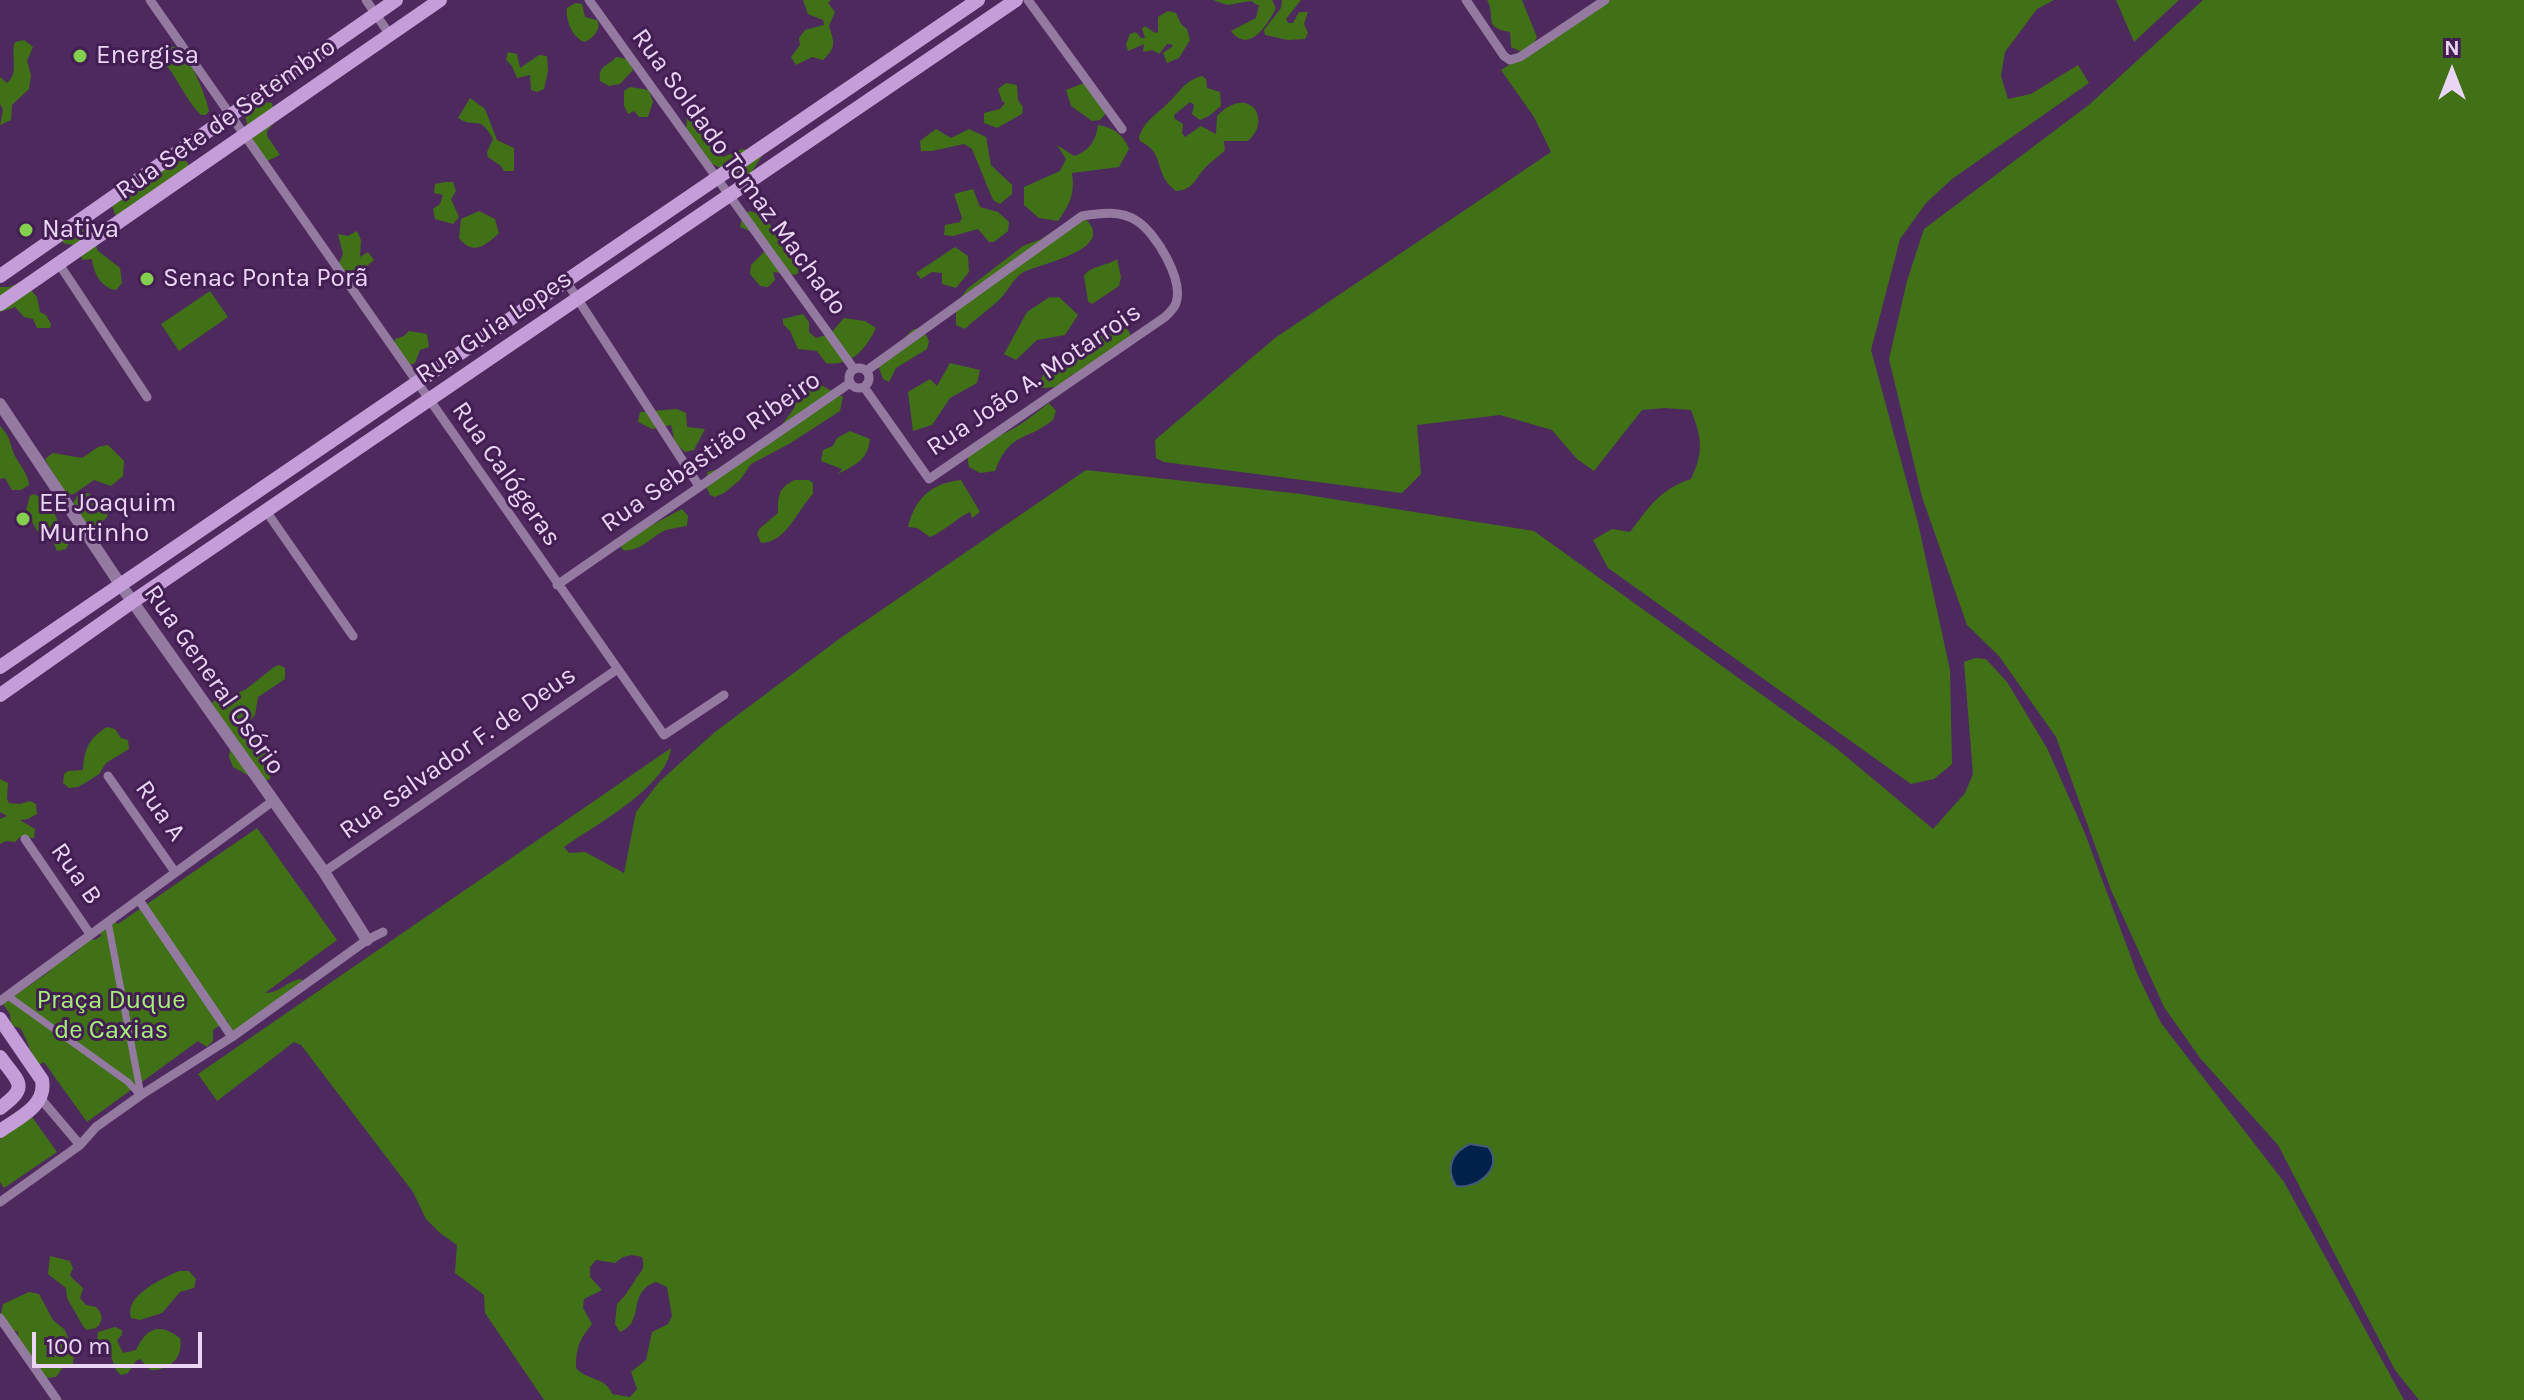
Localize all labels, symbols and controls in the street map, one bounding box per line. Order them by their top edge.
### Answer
street label: Rua Soldado Tomaz Machado [625,23,853,321]
street label: Rua Sete de Setembro [110,31,342,207]
north arrow [2412,32,2492,112]
text: N [2444,35,2460,61]
place label: Energisa [96,40,199,72]
marker: Energisa [71,47,89,65]
place label: Nativa [42,214,119,246]
marker: Nativa [17,221,35,239]
place label: Senac Ponta Porã [163,263,369,295]
street label: Rua Guia Lopes [410,263,578,391]
marker: Senac Ponta Porã [138,270,156,288]
street label: Rua João A. Motarrois [921,297,1147,463]
street label: Rua Sebastião Ribeiro [595,364,827,540]
street label: Rua Calógeras [445,396,567,552]
place label: EE Joaquim Murtinho [39,488,176,550]
marker: EE Joaquim Murtinho [14,510,32,528]
street label: Rua General Osório [137,579,291,781]
street label: Rua Salvador F. de Deus [334,660,582,846]
street label: Rua A [128,775,192,847]
street label: Rua B [44,837,108,911]
park label: Praça Duque de Caxias [36,985,186,1046]
scale bar [36,1316,206,1366]
text: 100 m [46,1332,111,1360]

